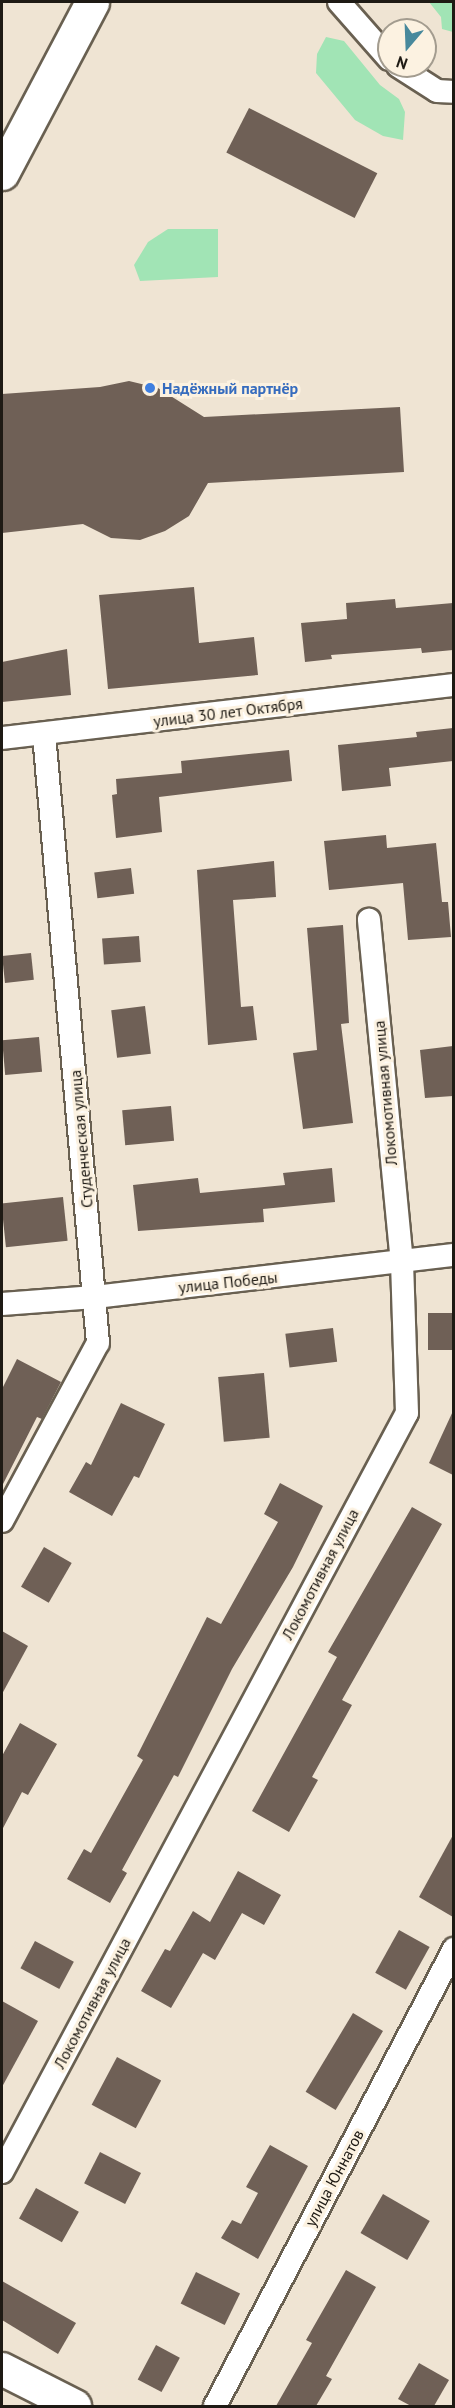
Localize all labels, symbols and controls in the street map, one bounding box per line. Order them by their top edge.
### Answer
north arrow [377,18,437,78]
text: N [394,52,410,74]
place label: Надёжный партнёр [162,378,298,398]
marker: Надёжный партнёр [143,381,157,395]
street label: улица 30 лет Октября [152,693,304,731]
street label: Локомотивная улица [369,1020,401,1166]
street label: Студенческая улица [65,1069,97,1209]
street label: улица Победы [177,1267,279,1297]
street label: Локомотивная улица [277,1505,363,1643]
street label: Локомотивная улица [49,1934,135,2072]
street label: улица Юннатов [300,2126,368,2230]

